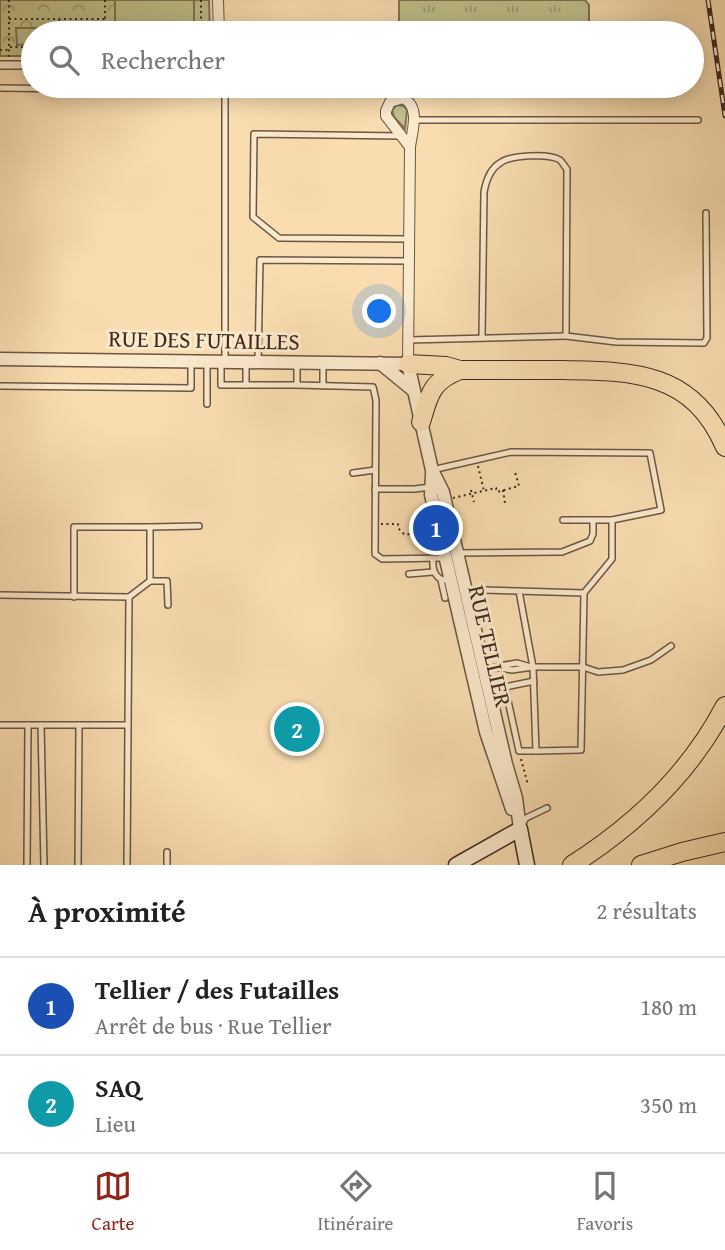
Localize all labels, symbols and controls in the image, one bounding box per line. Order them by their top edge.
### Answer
search box [21,21,704,98]
text: Rechercher [101,40,225,79]
icon: search [45,41,83,79]
your location [362,294,396,328]
street label: RUE DES FUTAILLES [108,321,300,358]
pin: 1 [413,502,459,554]
street label: RUE TELLIER [460,582,521,711]
pin: 2 [274,703,320,755]
text: À proximité [28,889,186,933]
text: 2 résultats [596,894,697,927]
text: Tellier / des Futailles [95,970,339,1009]
text: 1 [45,990,57,1023]
text: 180 m [640,990,697,1023]
text: Arrêt de bus · Rue Tellier [95,1009,331,1042]
text: SAQ [95,1068,141,1107]
text: 2 [45,1088,57,1121]
text: 350 m [640,1088,697,1121]
text: Lieu [95,1107,136,1140]
tab: Carte [92,1167,134,1237]
tab: Itinéraire [318,1167,393,1237]
tab: Favoris [577,1167,633,1237]

